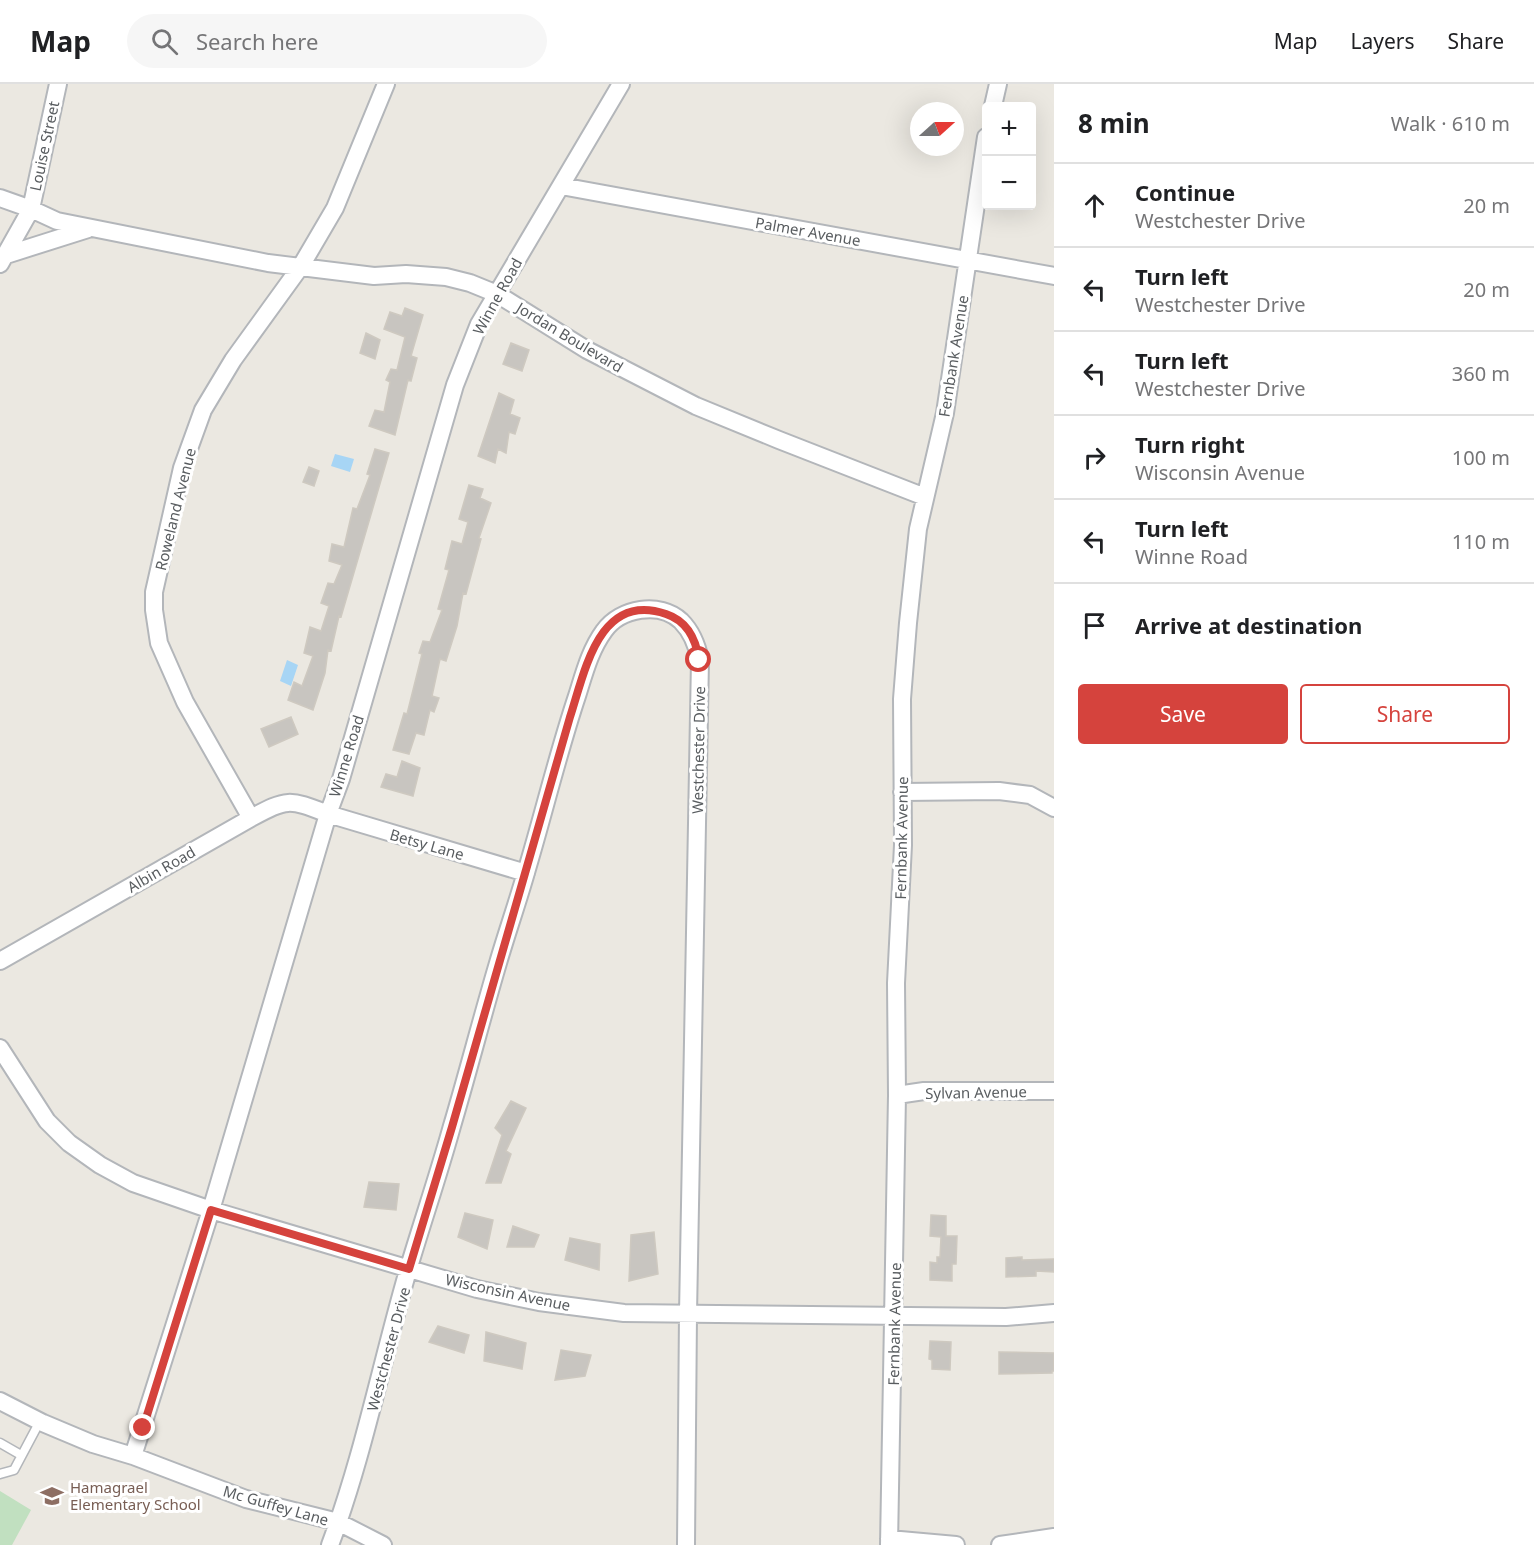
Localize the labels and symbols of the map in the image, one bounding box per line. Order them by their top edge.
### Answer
street label: Louise Street [25,99,63,193]
north arrow [910,102,964,156]
street label: Palmer Avenue [754,212,862,250]
street label: Winne Road [468,254,526,338]
street label: Fernbank Avenue [933,294,973,418]
street label: Jordan Boulevard [511,296,627,377]
street label: Roweland Avenue [150,446,200,572]
route start [685,646,711,672]
street label: Westchester Drive [687,686,709,814]
street label: Winne Road [324,713,368,799]
street label: Fernbank Avenue [890,776,912,900]
street label: Betsy Lane [388,824,466,864]
street label: Albin Road [123,841,199,897]
street label: Sylvan Avenue [925,1081,1027,1103]
street label: Fernbank Avenue [883,1262,905,1386]
street label: Wisconsin Avenue [444,1269,572,1315]
street label: Westchester Drive [362,1285,414,1413]
route end [129,1414,155,1440]
place label: Hamagrael Elementary School [70,1477,201,1514]
street label: Mc Guffey Lane [221,1480,331,1530]
school or university icon: Hamagrael Elementary School [39,1483,65,1509]

